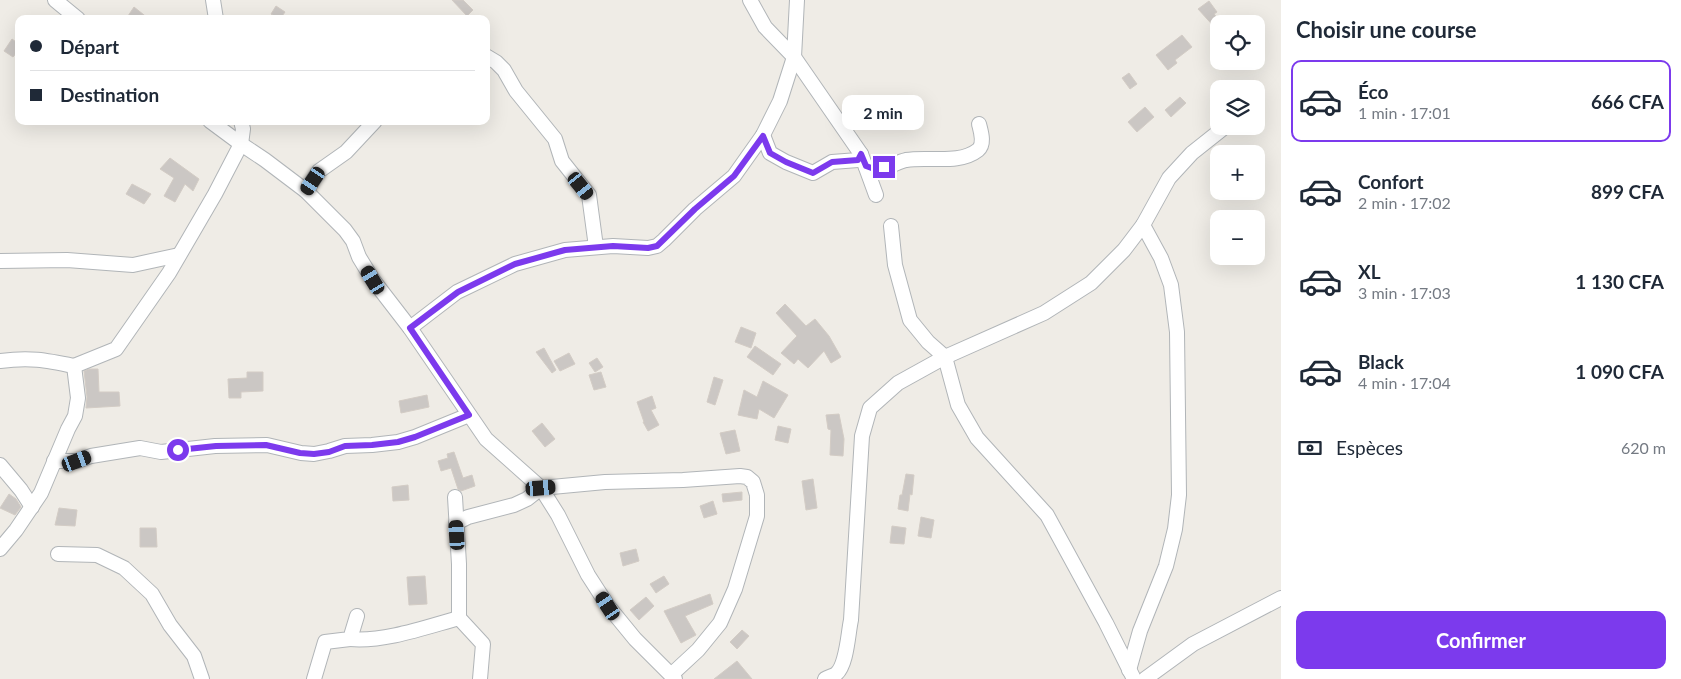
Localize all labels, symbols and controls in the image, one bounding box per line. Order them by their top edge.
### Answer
map controls [1210,15,1265,265]
button: locate [1210,15,1265,70]
text: Choisir une course [1296,16,1477,43]
text: Départ [60,35,119,58]
icon: car [1298,79,1343,124]
button: layers [1210,80,1265,135]
text: Éco [1358,80,1388,103]
text: Destination [60,83,159,106]
text: 666 CFA [1591,90,1664,113]
callout: 2 min [843,94,925,130]
text: 2 min [863,103,903,122]
text: 1 min · 17:01 [1358,103,1451,122]
button: + [1210,145,1265,200]
route end [873,156,895,178]
car [298,164,327,198]
icon: car [1298,169,1343,214]
car [565,170,596,202]
text: Confort [1358,170,1423,193]
text: 899 CFA [1591,180,1664,203]
text: 2 min · 17:02 [1358,193,1451,212]
button: − [1210,210,1265,265]
icon: car [1298,259,1343,304]
text: XL [1358,260,1381,283]
car [358,263,387,297]
text: 1 130 CFA [1575,270,1664,293]
text: 3 min · 17:03 [1358,283,1451,302]
icon: car [1298,349,1343,394]
text: Black [1358,350,1404,373]
text: 1 090 CFA [1575,360,1664,383]
text: 4 min · 17:04 [1358,373,1451,392]
icon: cash [1296,434,1324,462]
text: Espèces [1336,436,1403,459]
text: 620 m [1621,438,1666,457]
route start [167,439,189,461]
car [60,449,93,473]
car [525,479,556,497]
car [448,520,465,550]
car [593,589,622,623]
button: Confirmer [1296,611,1666,669]

